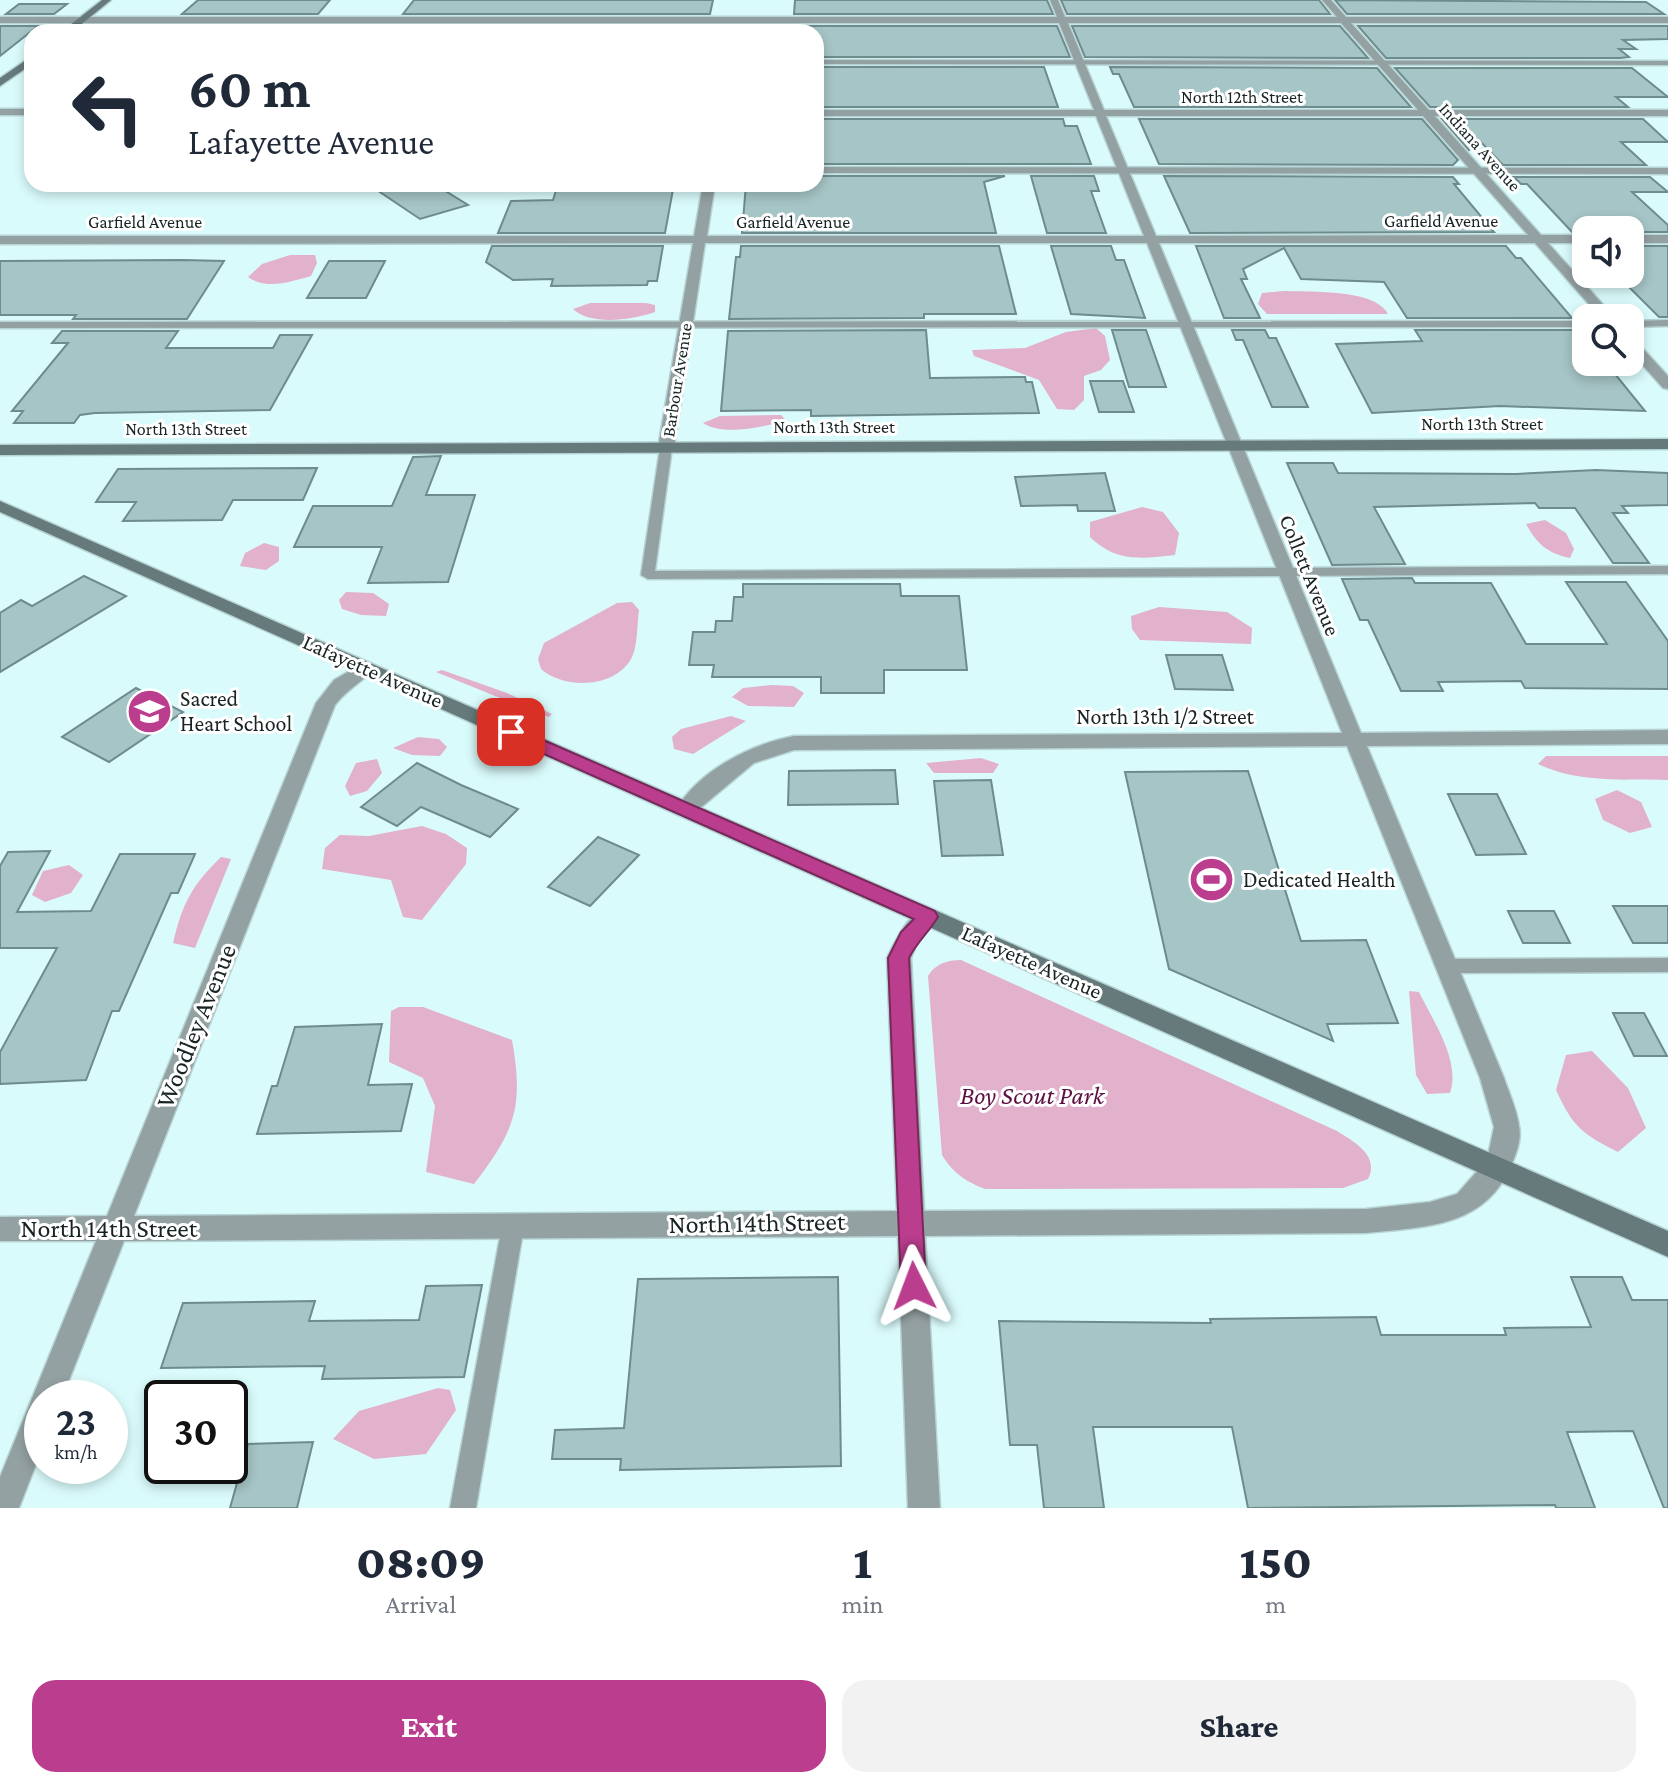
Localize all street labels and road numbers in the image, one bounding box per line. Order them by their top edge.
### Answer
street label: North 12th Street [1181,87,1304,107]
street label: Indiana Avenue [1435,99,1525,195]
street label: Garfield Avenue [1384,211,1498,231]
street label: Garfield Avenue [88,212,202,232]
street label: Garfield Avenue [736,212,850,232]
street label: Barbour Avenue [658,322,696,438]
street label: North 13th Street [1421,414,1544,434]
street label: North 13th Street [773,417,896,437]
street label: North 13th Street [125,419,248,439]
street label: Collett Avenue [1274,511,1346,639]
street label: Lafayette Avenue [299,629,447,713]
street label: North 13th 1/2 Street [1076,704,1255,729]
street label: Lafayette Avenue [958,920,1106,1004]
street label: Woodley Avenue [150,940,242,1112]
street label: North 14th Street [668,1207,846,1239]
street label: North 14th Street [21,1214,198,1243]

